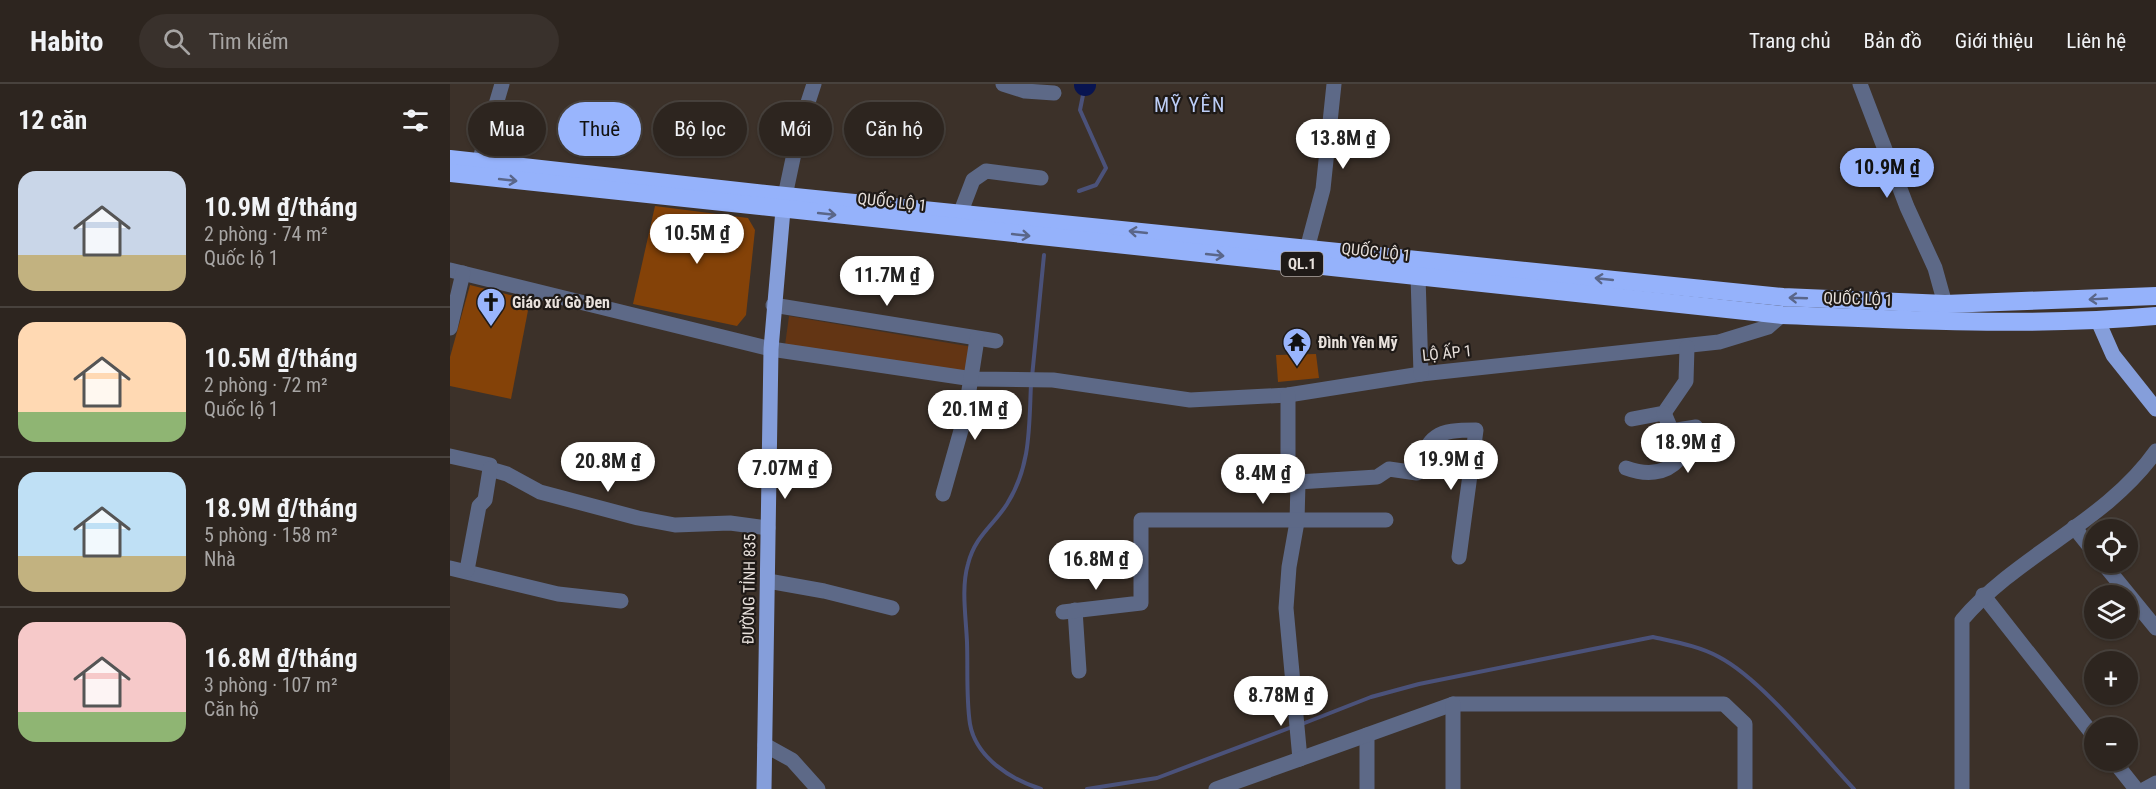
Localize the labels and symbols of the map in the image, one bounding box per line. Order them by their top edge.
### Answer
district label: MỸ YÊN [1154,93,1226,117]
pin: 13.8M ₫ [1288,119,1398,170]
pin: 10.9M ₫ [1832,148,1942,199]
one-way arrow [498,174,518,185]
street label: QUỐC LỘ 1 [857,187,928,215]
one-way arrow [817,209,837,220]
pin: 10.5M ₫ [642,214,752,265]
one-way arrow [1129,226,1149,237]
one-way arrow [1011,230,1031,241]
street label: QUỐC LỘ 1 [1341,237,1412,265]
one-way arrow [1205,250,1225,261]
road number: QL.1 [1281,252,1323,276]
pin: 11.7M ₫ [832,256,942,307]
one-way arrow [1594,273,1614,284]
church icon: Giáo xứ Gò Đen [475,286,507,328]
street label: QUỐC LỘ 1 [1823,286,1893,310]
one-way arrow [1788,292,1808,303]
place label: Giáo xứ Gò Đen [512,293,610,312]
one-way arrow [2088,294,2108,305]
temple icon: Đình Yên Mỹ [1281,326,1313,368]
place label: Đình Yên Mỹ [1318,333,1398,352]
street label: LỘ ẤP 1 [1421,339,1473,365]
pin: 20.1M ₫ [920,390,1030,441]
pin: 18.9M ₫ [1633,423,1743,474]
pin: 19.9M ₫ [1396,440,1506,491]
pin: 20.8M ₫ [553,442,663,493]
pin: 7.07M ₫ [730,449,840,500]
pin: 8.4M ₫ [1214,454,1312,505]
street label: ĐƯỜNG TỈNH 835 [738,533,759,645]
pin: 16.8M ₫ [1041,540,1151,591]
pin: 8.78M ₫ [1226,676,1336,727]

